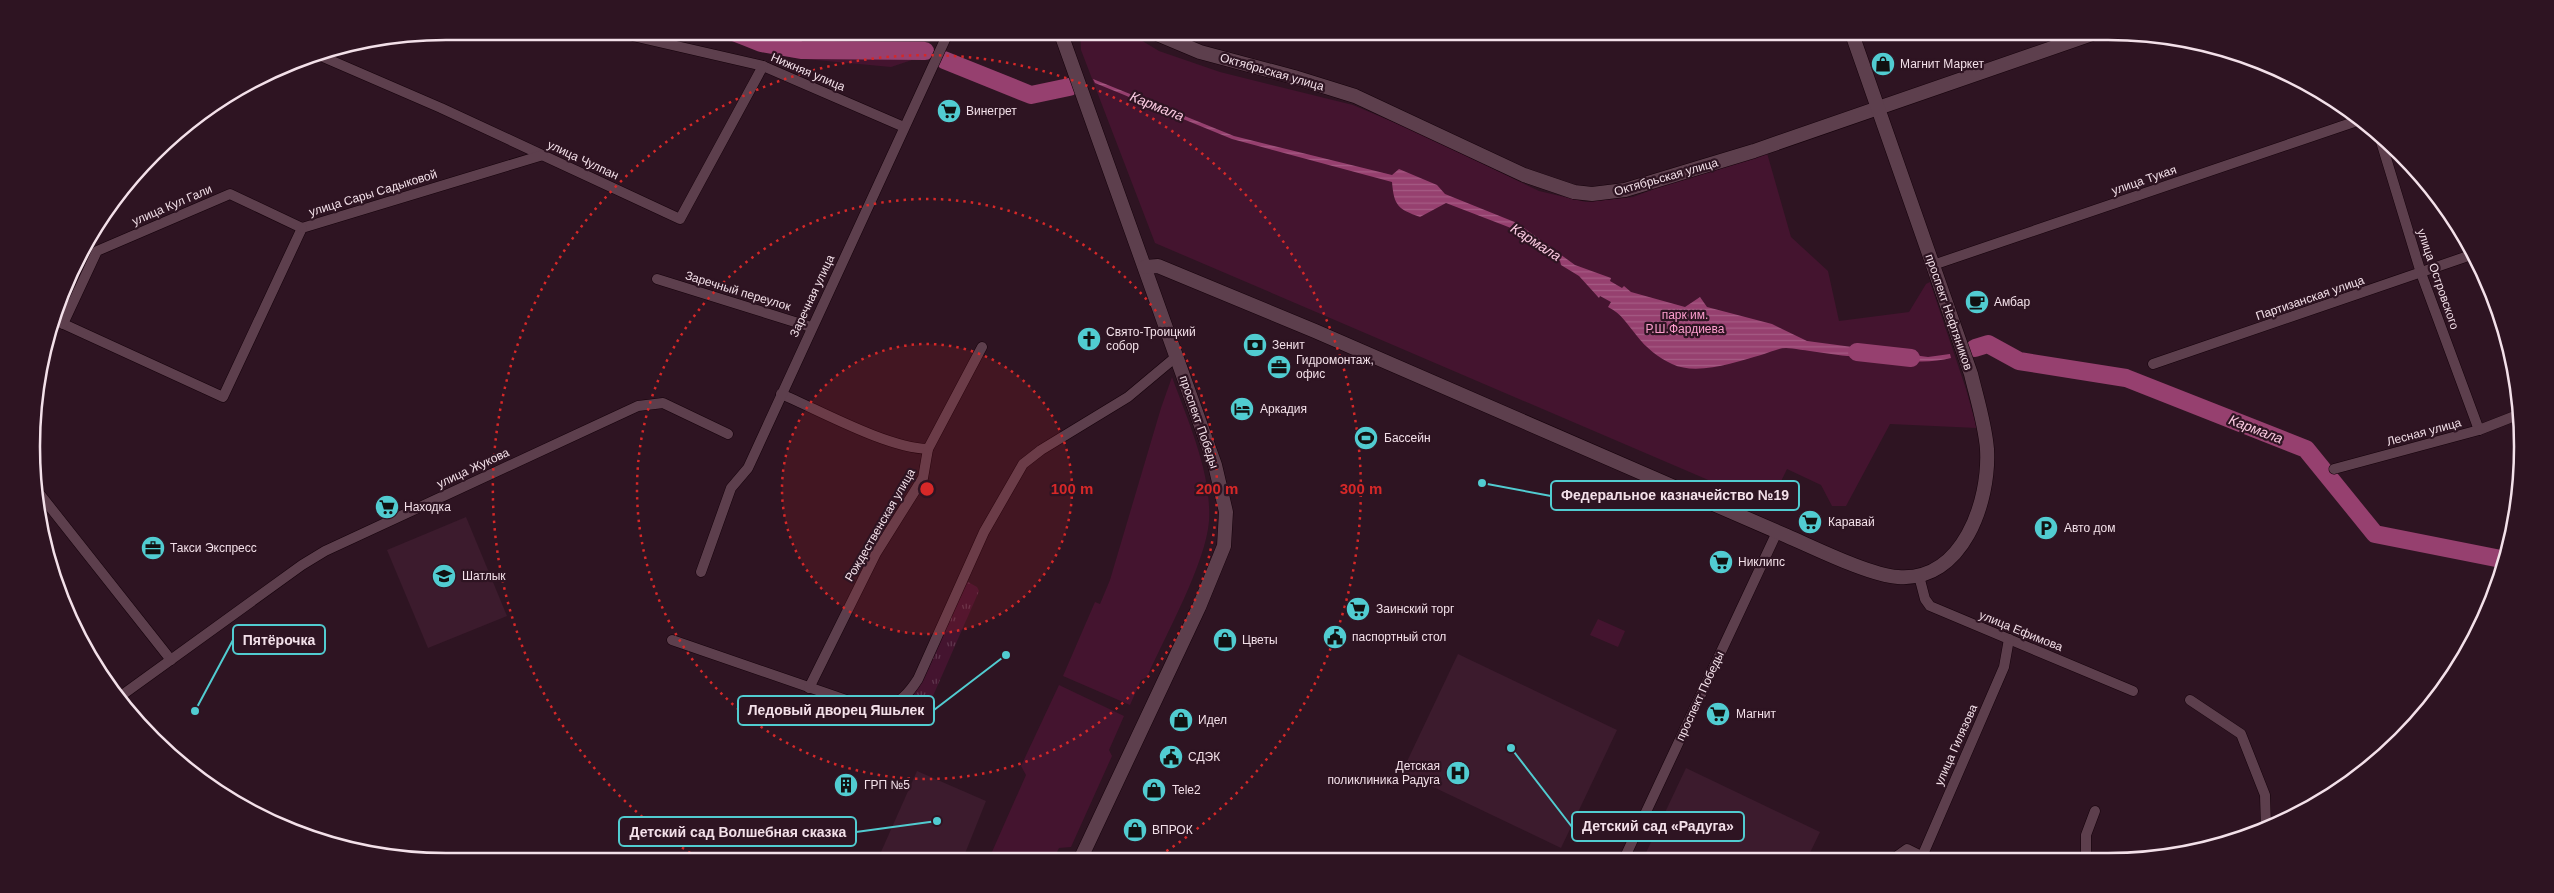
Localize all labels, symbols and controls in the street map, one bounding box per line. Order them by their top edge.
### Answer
street label: Нижняя улица [769,50,848,94]
street label: Октябрьская улица [1218,50,1326,94]
shop icon: Магнит Маркет [1870,51,1896,77]
place label: Магнит Маркет [1900,57,1984,71]
water label: Кармала [1128,88,1186,124]
supermarket icon: Винегрет [936,98,962,124]
place label: Винегрет [966,104,1017,118]
street label: улица Чулпан [545,137,621,183]
street label: Октябрьская улица [1612,155,1720,199]
street label: улица Тукая [2110,162,2178,198]
street label: улица Сары Садыковой [307,167,439,219]
street label: улица Кул Гали [130,182,214,228]
water label: Кармала [1508,220,1564,264]
street label: улица Островского [2414,227,2462,332]
street label: Заречная улица [787,252,837,339]
street label: проспект Нефтяников [1923,252,1975,372]
street label: Заречный переулок [684,268,793,314]
street label: Партизанская улица [2254,273,2366,323]
cafe icon: Амбар [1964,289,1990,315]
place label: Амбар [1994,295,2030,309]
park label: парк им. Р.Ш.Фардиева [1646,308,1725,336]
place label: Свято-Троицкий собор [1106,325,1196,353]
church icon: Свято-Троицкий собор [1076,326,1102,352]
bank icon: Зенит [1242,332,1268,358]
place label: Зенит [1272,338,1305,352]
place label: Гидромонтаж, офис [1296,353,1374,381]
office icon: Гидромонтаж, офис [1266,354,1292,380]
street label: проспект Победы [1177,374,1221,470]
hotel icon: Аркадия [1229,396,1255,422]
place label: Аркадия [1260,402,1307,416]
water label: Кармала [2227,411,2285,447]
street label: Лесная улица [2385,415,2463,449]
sports icon: Бассейн [1353,425,1379,451]
place label: Бассейн [1384,431,1431,445]
street label: улица Жукова [435,445,512,491]
street label: Рождественская улица [842,466,918,584]
centre of rings [918,480,936,498]
text: 100 m [1051,480,1093,497]
text: 200 m [1196,480,1238,497]
text: 300 m [1340,480,1382,497]
callout: Федеральное казначейство №19 [1551,481,1799,510]
text: Федеральное казначейство №19 [1561,487,1789,503]
supermarket icon: Находка [374,494,400,520]
place label: Находка [404,500,451,514]
supermarket icon: Каравай [1797,509,1823,535]
place label: Каравай [1828,515,1875,529]
parking icon: Авто дом [2033,515,2059,541]
place label: Авто дом [2064,521,2115,535]
office icon: Такси Экспресс [140,535,166,561]
place label: Такси Экспресс [170,541,257,555]
supermarket icon: Никлипс [1708,549,1734,575]
place label: Никлипс [1738,555,1785,569]
school or university icon: Шатлык [431,563,457,589]
place label: Шатлык [462,569,506,583]
supermarket icon: Заинский торг [1345,596,1371,622]
place label: Заинский торг [1376,602,1455,616]
street label: улица Ефимова [1977,608,2065,654]
public building icon: паспортный стол [1322,624,1348,650]
callout: Пятёрочка [233,625,325,654]
shop icon: Цветы [1212,627,1238,653]
place label: паспортный стол [1352,630,1446,644]
text: Пятёрочка [243,632,315,648]
place label: Цветы [1242,633,1278,647]
street label: проспект Победы [1673,649,1727,743]
callout: Ледовый дворец Яшьлек [738,696,934,725]
supermarket icon: Магнит [1705,701,1731,727]
text: Ледовый дворец Яшьлек [748,702,925,718]
street label: улица Гилязова [1932,702,1980,788]
shop icon: Идел [1168,707,1194,733]
place label: Магнит [1736,707,1777,721]
place label: Идел [1198,713,1227,727]
public building icon: СДЭК [1158,744,1184,770]
place label: СДЭК [1188,750,1220,764]
place label: Детская поликлиника Радуга [1327,759,1440,787]
hospital icon: Детская поликлиника Радуга [1445,760,1471,786]
building icon: ГРП №5 [833,772,859,798]
shop icon: Tele2 [1141,777,1167,803]
place label: ГРП №5 [864,778,910,792]
place label: Tele2 [1172,783,1201,797]
callout: Детский сад «Радуга» [1572,812,1744,841]
callout: Детский сад Волшебная сказка [619,817,856,846]
shop icon: ВПРОК [1122,817,1148,843]
text: Детский сад «Радуга» [1582,818,1734,834]
place label: ВПРОК [1152,823,1193,837]
text: Детский сад Волшебная сказка [630,824,847,840]

